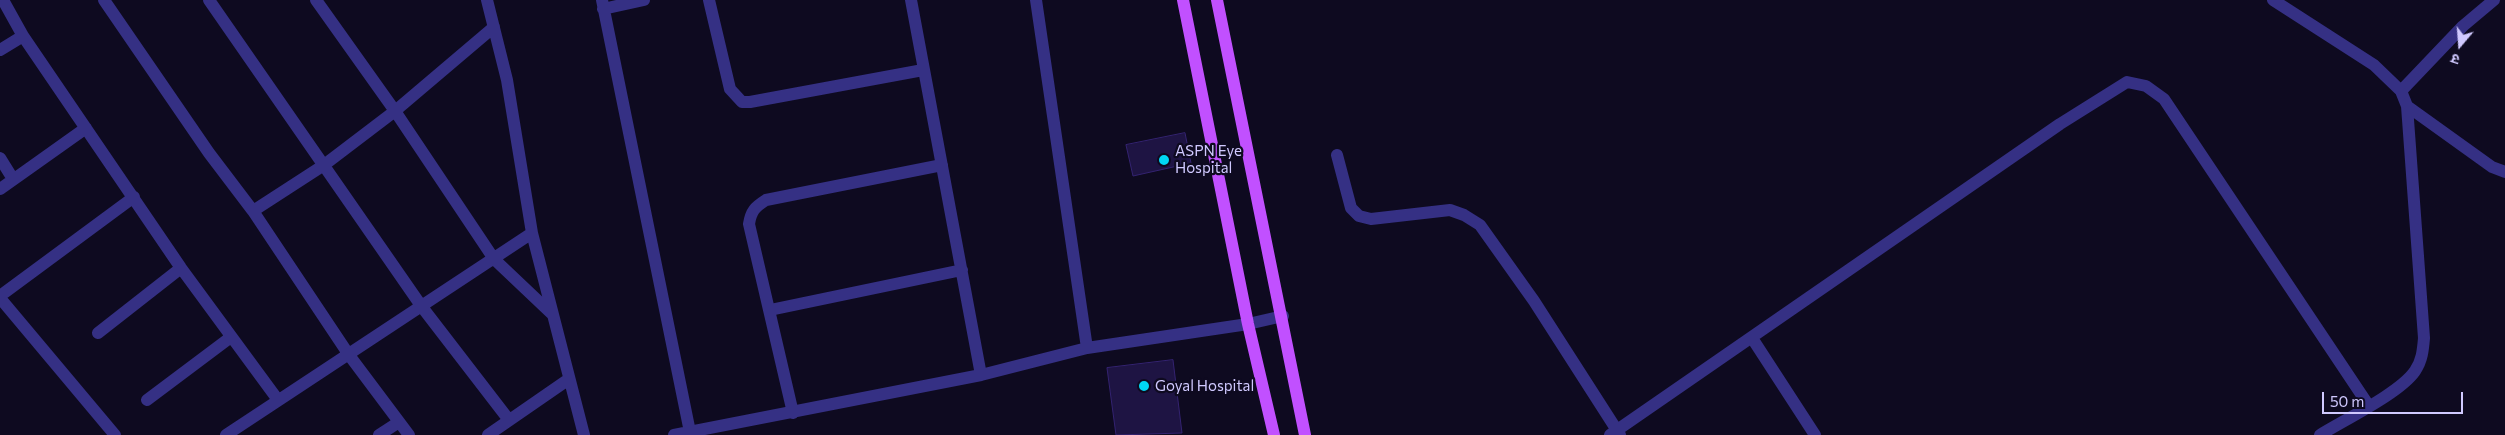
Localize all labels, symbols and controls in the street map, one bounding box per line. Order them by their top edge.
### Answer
north arrow [2435,20,2485,70]
text: उ [2449,50,2462,69]
place label: ASPN Eye Hospital [1175,142,1242,177]
marker: ASPN Eye Hospital [1157,153,1171,167]
place label: Goyal Hospital [1155,377,1254,395]
marker: Goyal Hospital [1137,379,1151,393]
scale bar [2325,382,2466,414]
text: 50 m [2330,392,2364,410]

